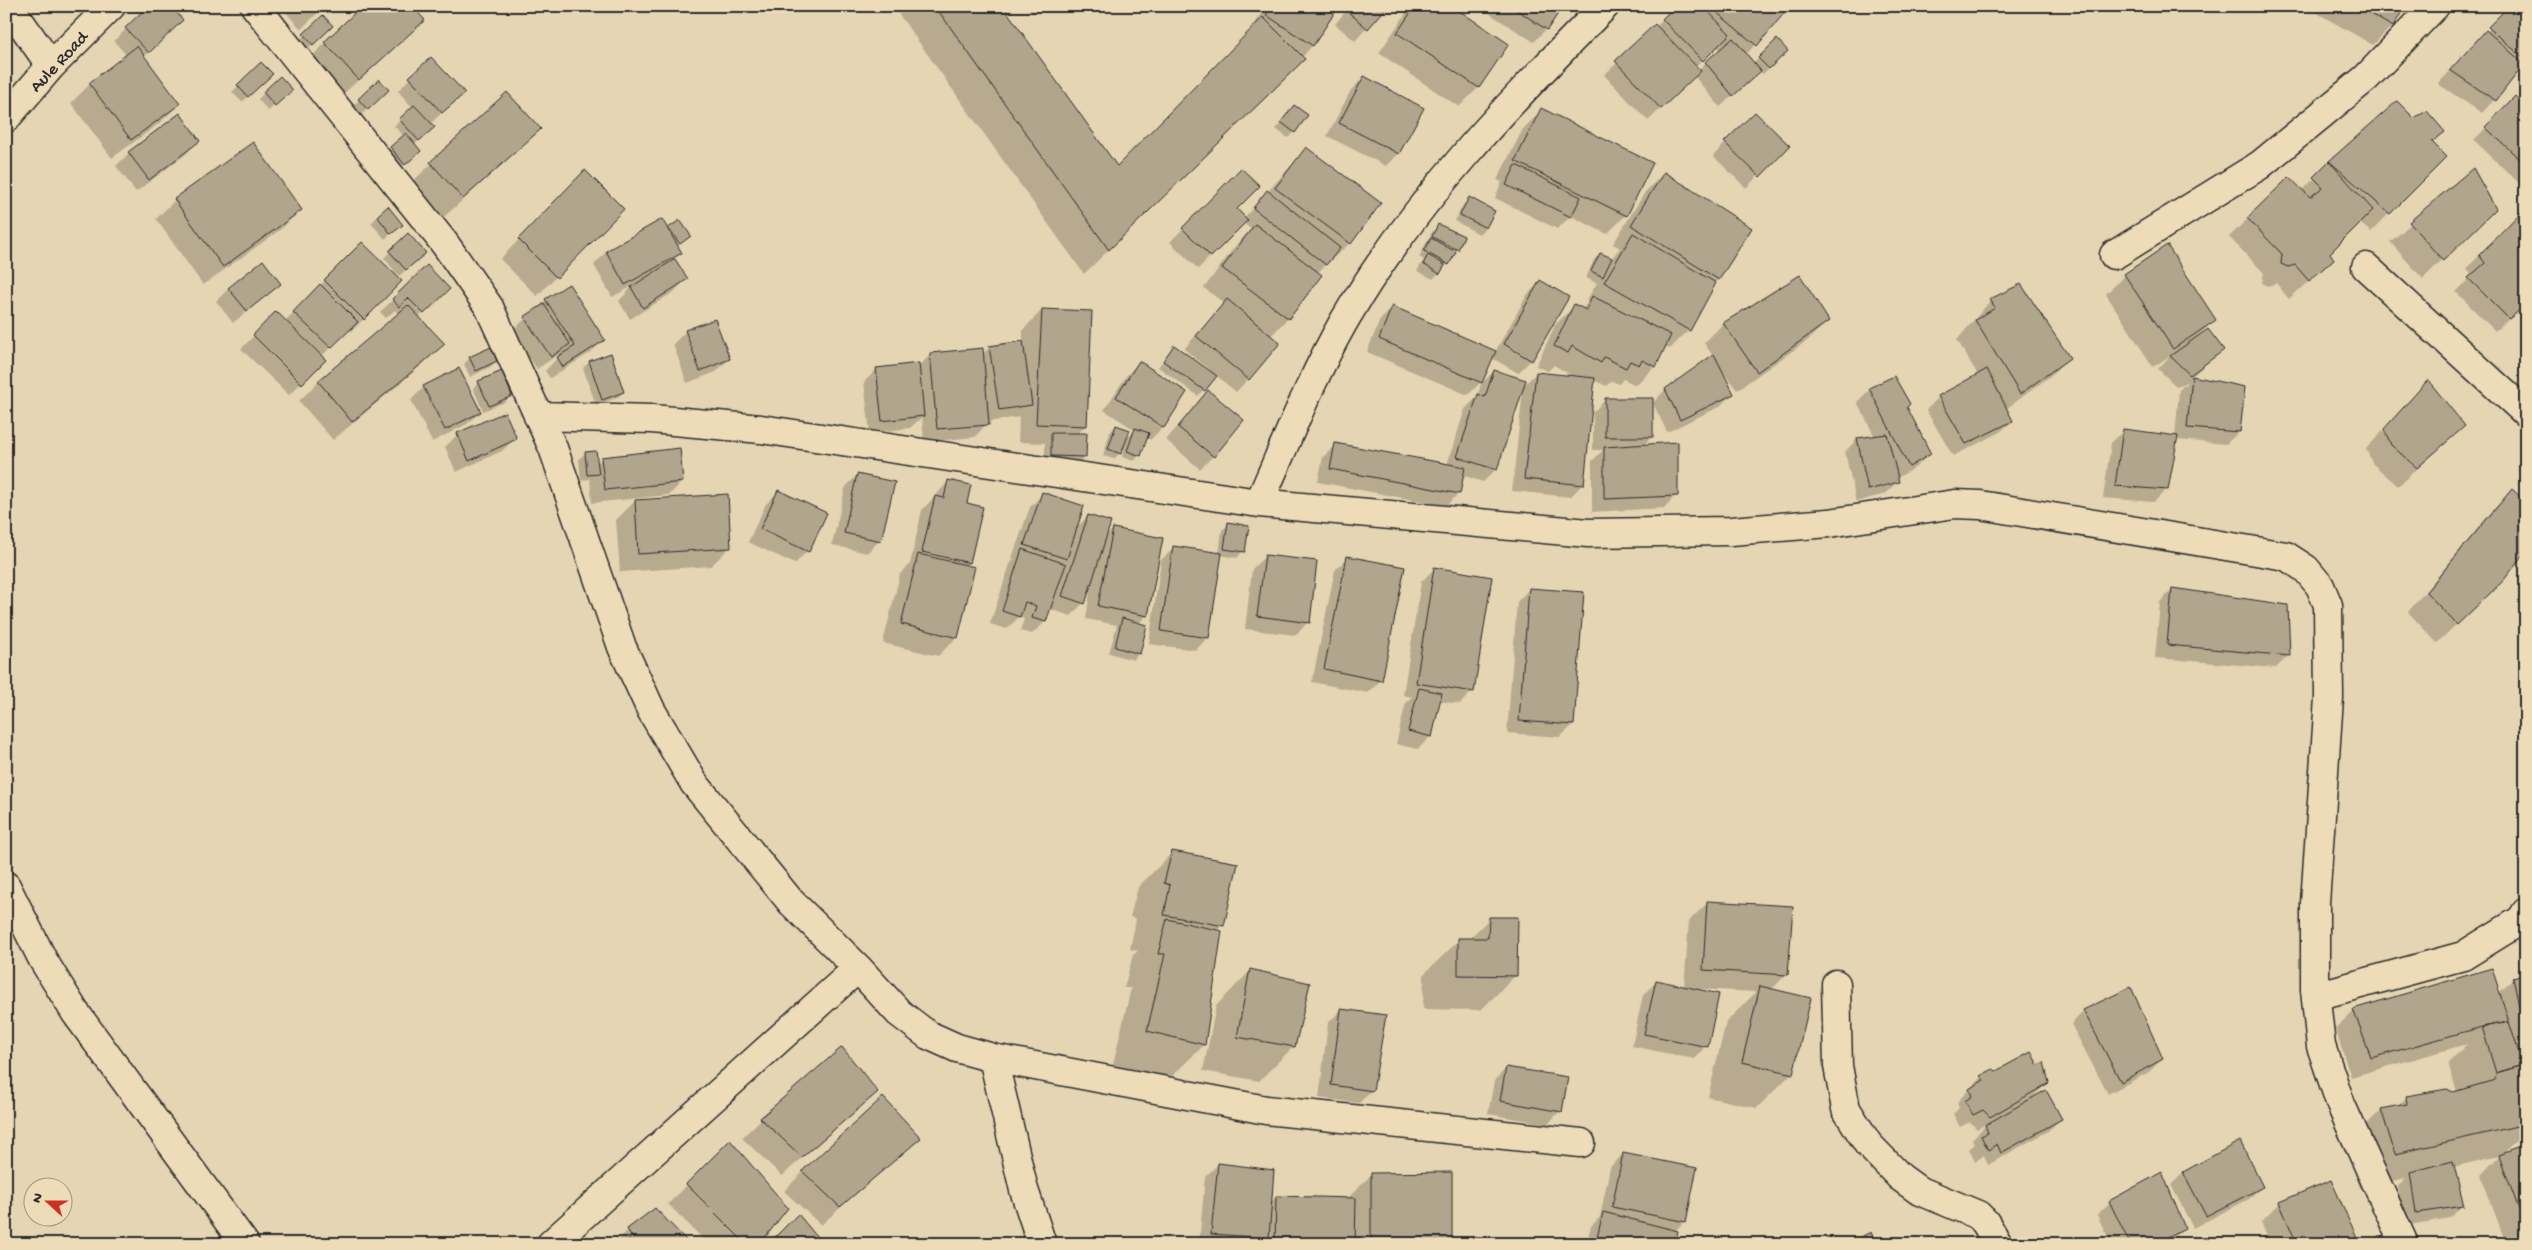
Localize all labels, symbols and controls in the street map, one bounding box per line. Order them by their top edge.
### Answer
street label: Aule Road [26,27,94,98]
north arrow [22,1178,72,1228]
text: N [29,1191,48,1206]

